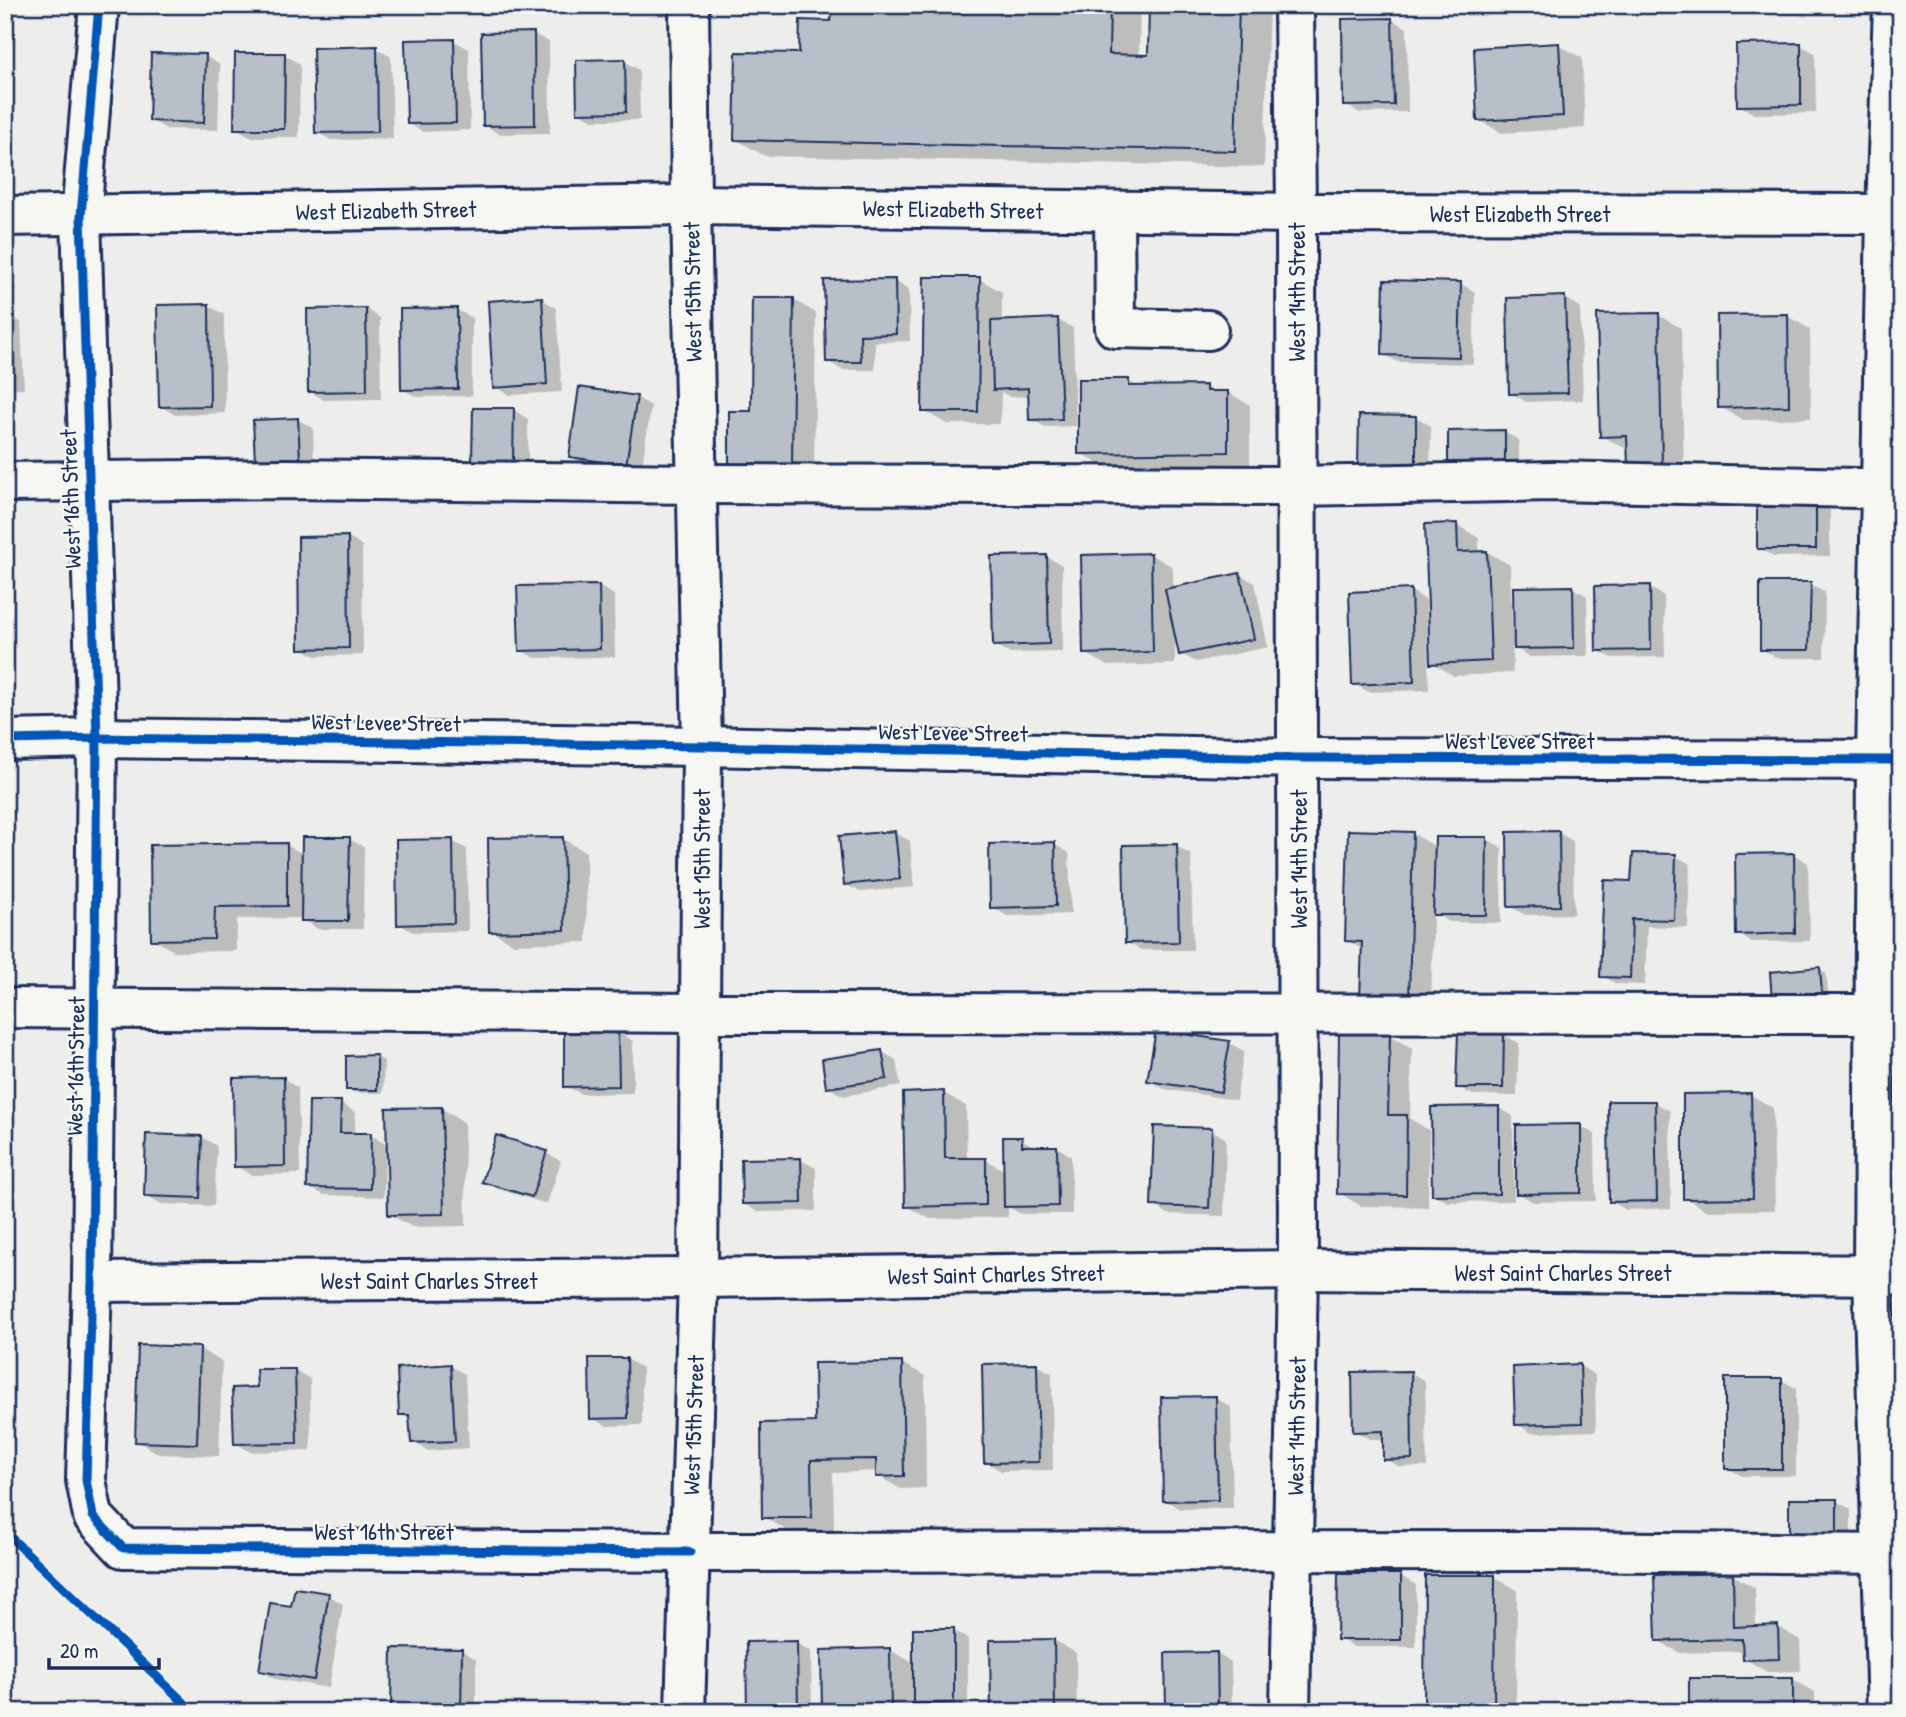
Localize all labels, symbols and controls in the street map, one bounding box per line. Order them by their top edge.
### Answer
street label: West Elizabeth Street [862,192,1045,226]
street label: West Elizabeth Street [295,193,478,227]
street label: West Elizabeth Street [1430,198,1611,229]
street label: West 15th Street [675,221,709,362]
street label: West 14th Street [1281,222,1312,361]
street label: West 16th Street [52,428,88,569]
street label: West Levee Street [311,705,462,739]
street label: West Levee Street [878,715,1029,749]
street label: West Levee Street [1445,725,1596,756]
street label: West 15th Street [686,788,717,929]
street label: West 14th Street [1283,789,1314,928]
street label: West 16th Street [58,995,92,1136]
street label: West Saint Charles Street [887,1257,1106,1291]
street label: West Saint Charles Street [1455,1257,1672,1288]
street label: West Saint Charles Street [321,1265,538,1296]
street label: West 15th Street [675,1353,711,1495]
street label: West 14th Street [1279,1355,1313,1496]
street label: West 16th Street [314,1516,455,1547]
scale bar [49,1626,159,1670]
text: 20 m [60,1636,98,1665]

